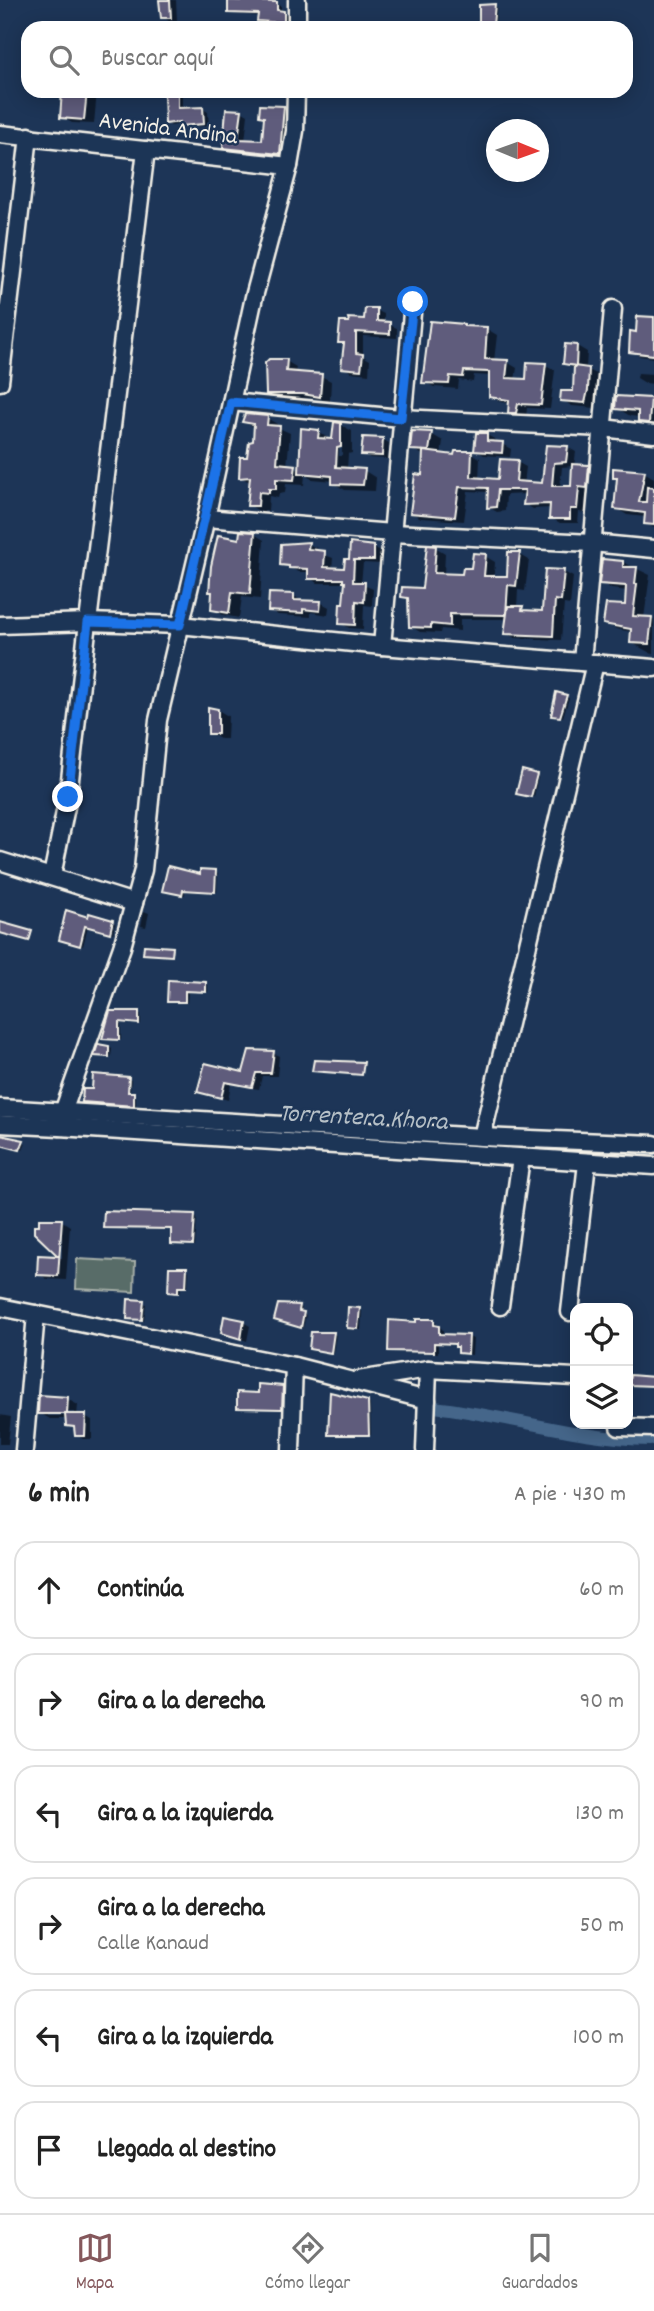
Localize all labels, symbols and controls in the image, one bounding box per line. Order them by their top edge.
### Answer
search box [21,21,633,98]
icon: search [45,41,83,79]
text: Buscar aquí [101,41,213,78]
street label: Avenida Andina [97,105,240,155]
north arrow [486,119,549,182]
route start [397,286,428,317]
route end [52,781,83,812]
water label: Torrentera Khora [278,1096,450,1142]
map controls [570,1303,633,1429]
button: locate [570,1303,633,1366]
button: layers [570,1366,633,1429]
text: 6 min [28,1474,90,1517]
text: A pie · 430 m [514,1479,626,1512]
icon: ahead [30,1571,68,1609]
text: Continúa [97,1572,183,1609]
text: 60 m [579,1574,624,1607]
icon: right [30,1683,68,1721]
text: Gira a la derecha [97,1684,264,1721]
text: 90 m [580,1686,624,1719]
icon: left [30,1795,68,1833]
text: Gira a la izquierda [97,1796,273,1833]
text: 130 m [575,1798,624,1831]
text: Gira a la derecha [97,1891,264,1928]
icon: right [30,1907,68,1945]
text: 50 m [580,1910,624,1943]
text: Calle Kanaud [97,1928,209,1961]
icon: left [30,2019,68,2057]
text: Gira a la izquierda [97,2020,273,2057]
text: 100 m [573,2022,624,2055]
icon: arrive [30,2131,68,2169]
text: Llegada al destino [97,2132,276,2169]
tab: Mapa [76,2229,114,2298]
tab: Cómo llegar [265,2229,350,2298]
tab: Guardados [501,2229,578,2298]

